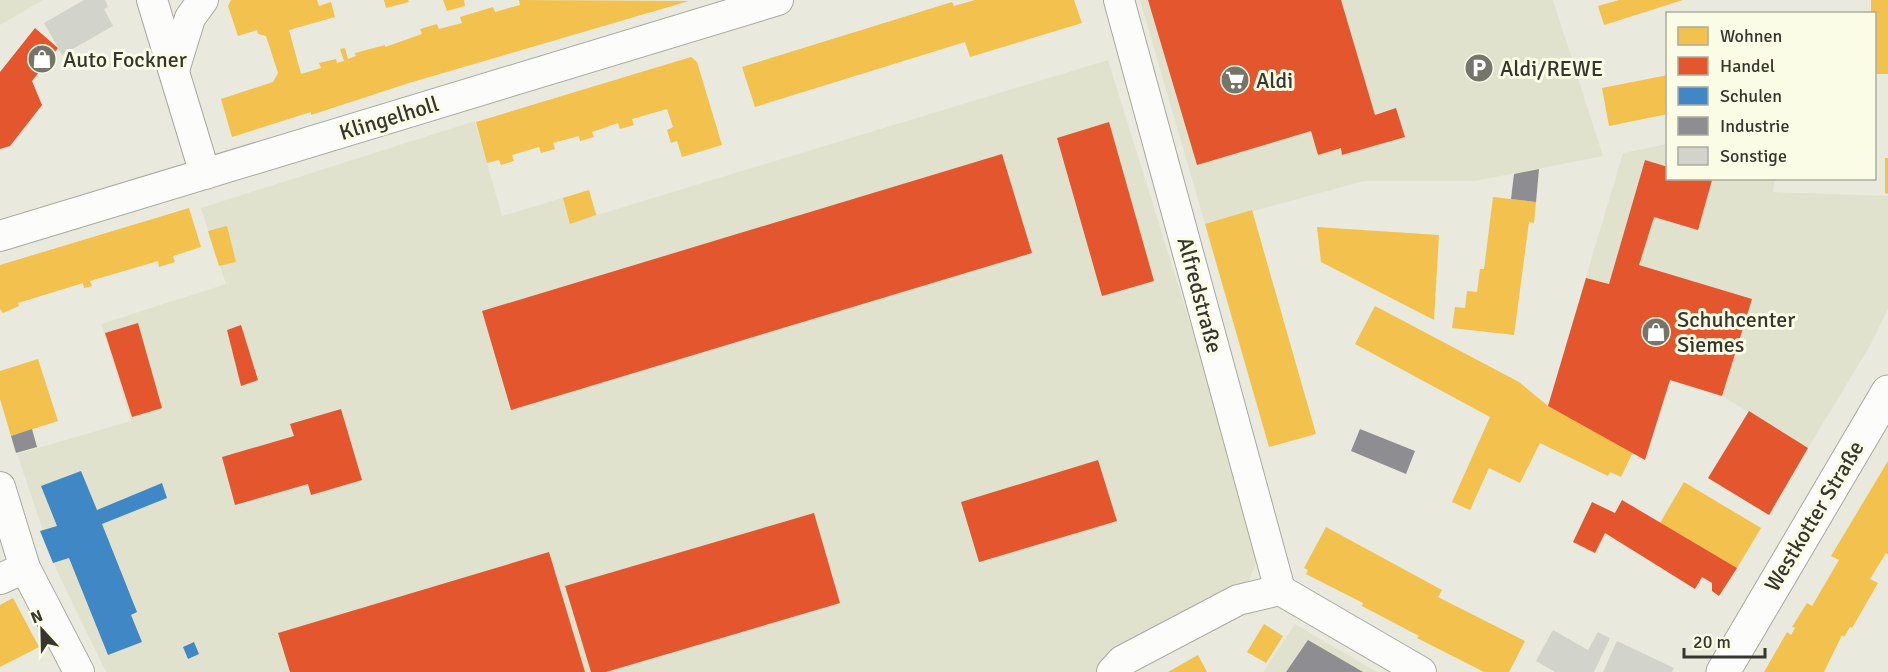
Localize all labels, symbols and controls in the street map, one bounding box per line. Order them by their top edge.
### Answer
legend [1666,12,1876,180]
text: Wohnen [1720,25,1782,47]
shop icon: Auto Fockner [26,43,58,75]
place label: Auto Fockner [63,46,187,73]
parking icon: Aldi/REWE [1463,52,1495,84]
place label: Aldi/REWE [1500,55,1603,82]
text: Handel [1720,55,1775,77]
supermarket icon: Aldi [1219,64,1251,96]
place label: Aldi [1256,67,1293,94]
text: Schulen [1720,85,1782,107]
street label: Klingelholl [336,90,442,146]
text: Industrie [1720,115,1790,137]
text: Sonstige [1720,145,1787,167]
street label: Alfredstraße [1172,234,1228,356]
place label: Schuhcenter Siemes [1677,306,1795,358]
shop icon: Schuhcenter Siemes [1640,316,1672,348]
street label: Westkotter Straße [1758,436,1870,596]
north arrow [12,600,72,660]
text: N [28,606,46,628]
scale bar [1684,621,1765,659]
text: 20 m [1693,631,1731,653]

